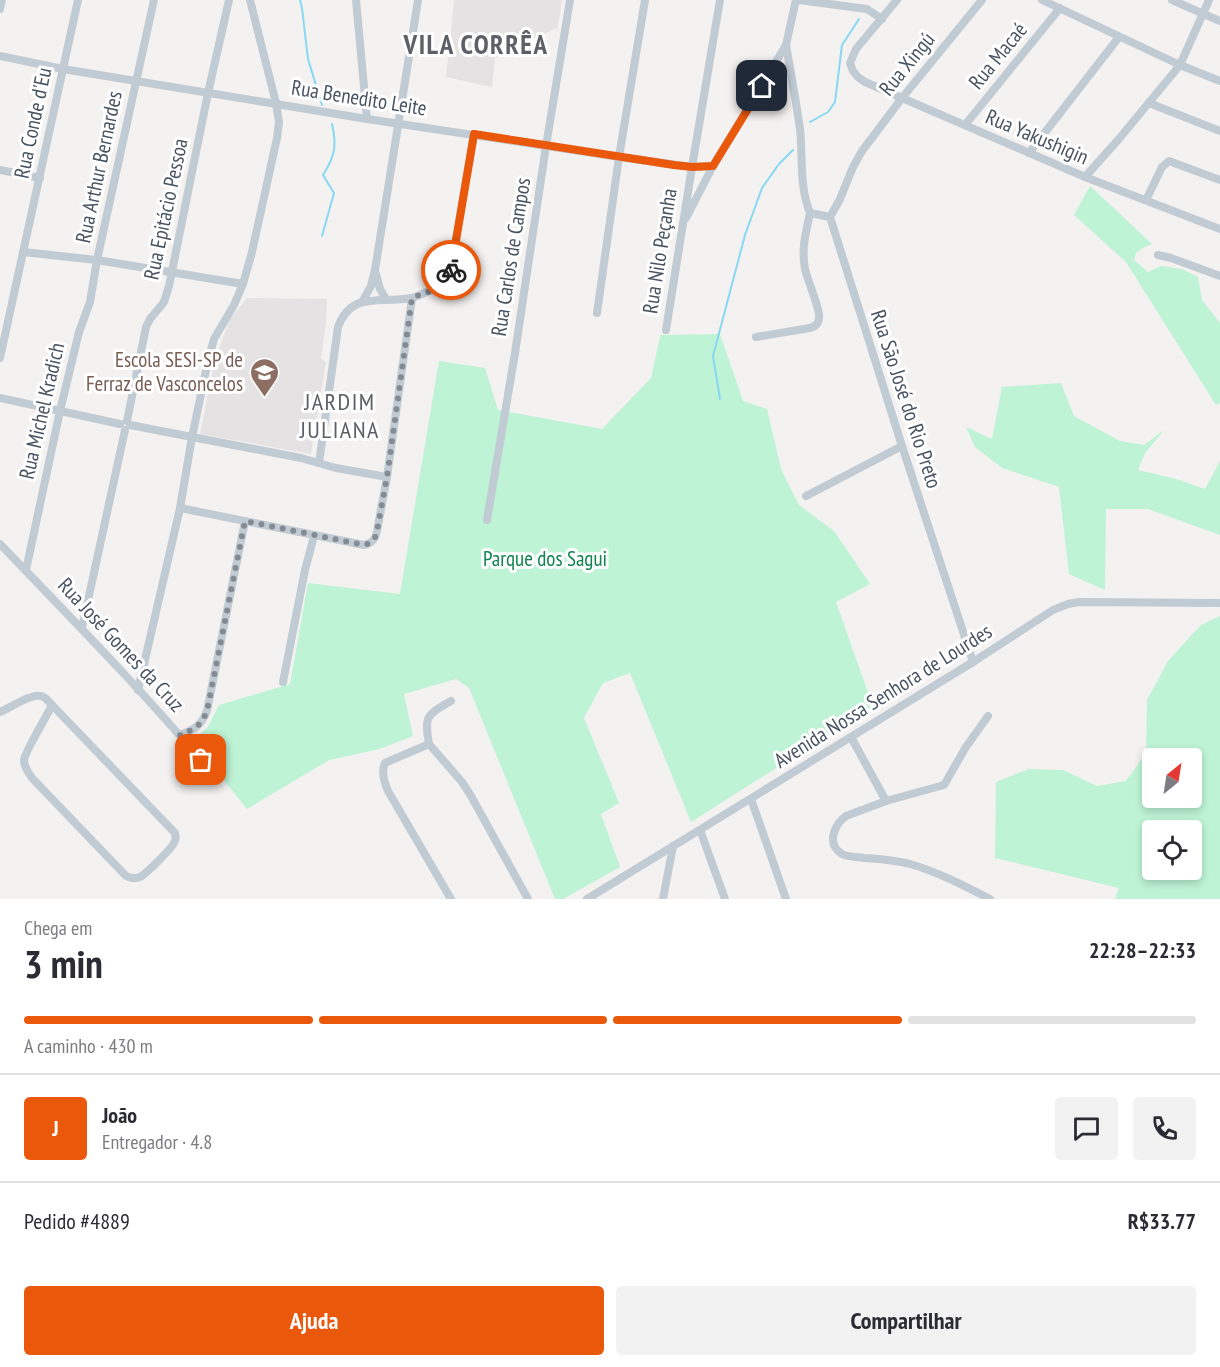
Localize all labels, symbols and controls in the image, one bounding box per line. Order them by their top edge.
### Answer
street label: Rua Macaé [962,17,1033,95]
street label: Rua Xingú [873,26,940,101]
district label: VILA CORRÊA [403,27,548,61]
pin [736,60,787,111]
street label: Rua Conde d'Eu [8,65,57,181]
icon: home [745,69,778,102]
street label: Rua Benedito Leite [290,73,429,122]
street label: Rua Arthur Bernardes [69,88,128,245]
street label: Rua Yakushigin [982,103,1093,170]
street label: Rua Epitácio Pessoa [137,136,194,282]
street label: Rua Carlos de Campos [485,176,536,338]
street label: Rua Nilo Peçanha [636,186,683,315]
courier [421,240,481,300]
icon: bike [435,254,468,287]
street label: Rua São José do Rio Preto [865,306,948,492]
street label: Rua Michel Kradich [13,340,70,482]
place label: Escola SESI-SP de Ferraz de Vasconcelos [86,346,243,397]
school or university icon: Escola SESI-SP de Ferraz de Vasconcelos [248,356,280,398]
district label: JARDIM JULIANA [299,386,380,445]
park label: Parque dos Sagui [483,545,607,572]
street label: Rua José Gomes da Cruz [52,572,190,717]
street label: Avenida Nossa Senhora de Lourdes [769,617,997,774]
pin [175,734,226,785]
icon: bag [184,743,217,776]
north arrow [1142,748,1202,808]
map controls [1142,748,1202,880]
button: locate [1142,820,1202,880]
text: Chega em [24,915,92,941]
text: 22:28–22:33 [1089,936,1196,964]
text: 3 min [24,938,103,989]
text: A caminho · 430 m [24,1033,153,1059]
button: chat [1055,1097,1118,1160]
button: phone [1133,1097,1196,1160]
text: João [102,1101,137,1129]
text: J [52,1114,59,1142]
text: Entregador · 4.8 [102,1129,212,1155]
text: Pedido #4889 [24,1207,130,1235]
text: R$33.77 [1128,1207,1196,1235]
button: Ajuda [24,1286,604,1355]
button: Compartilhar [616,1286,1196,1355]

